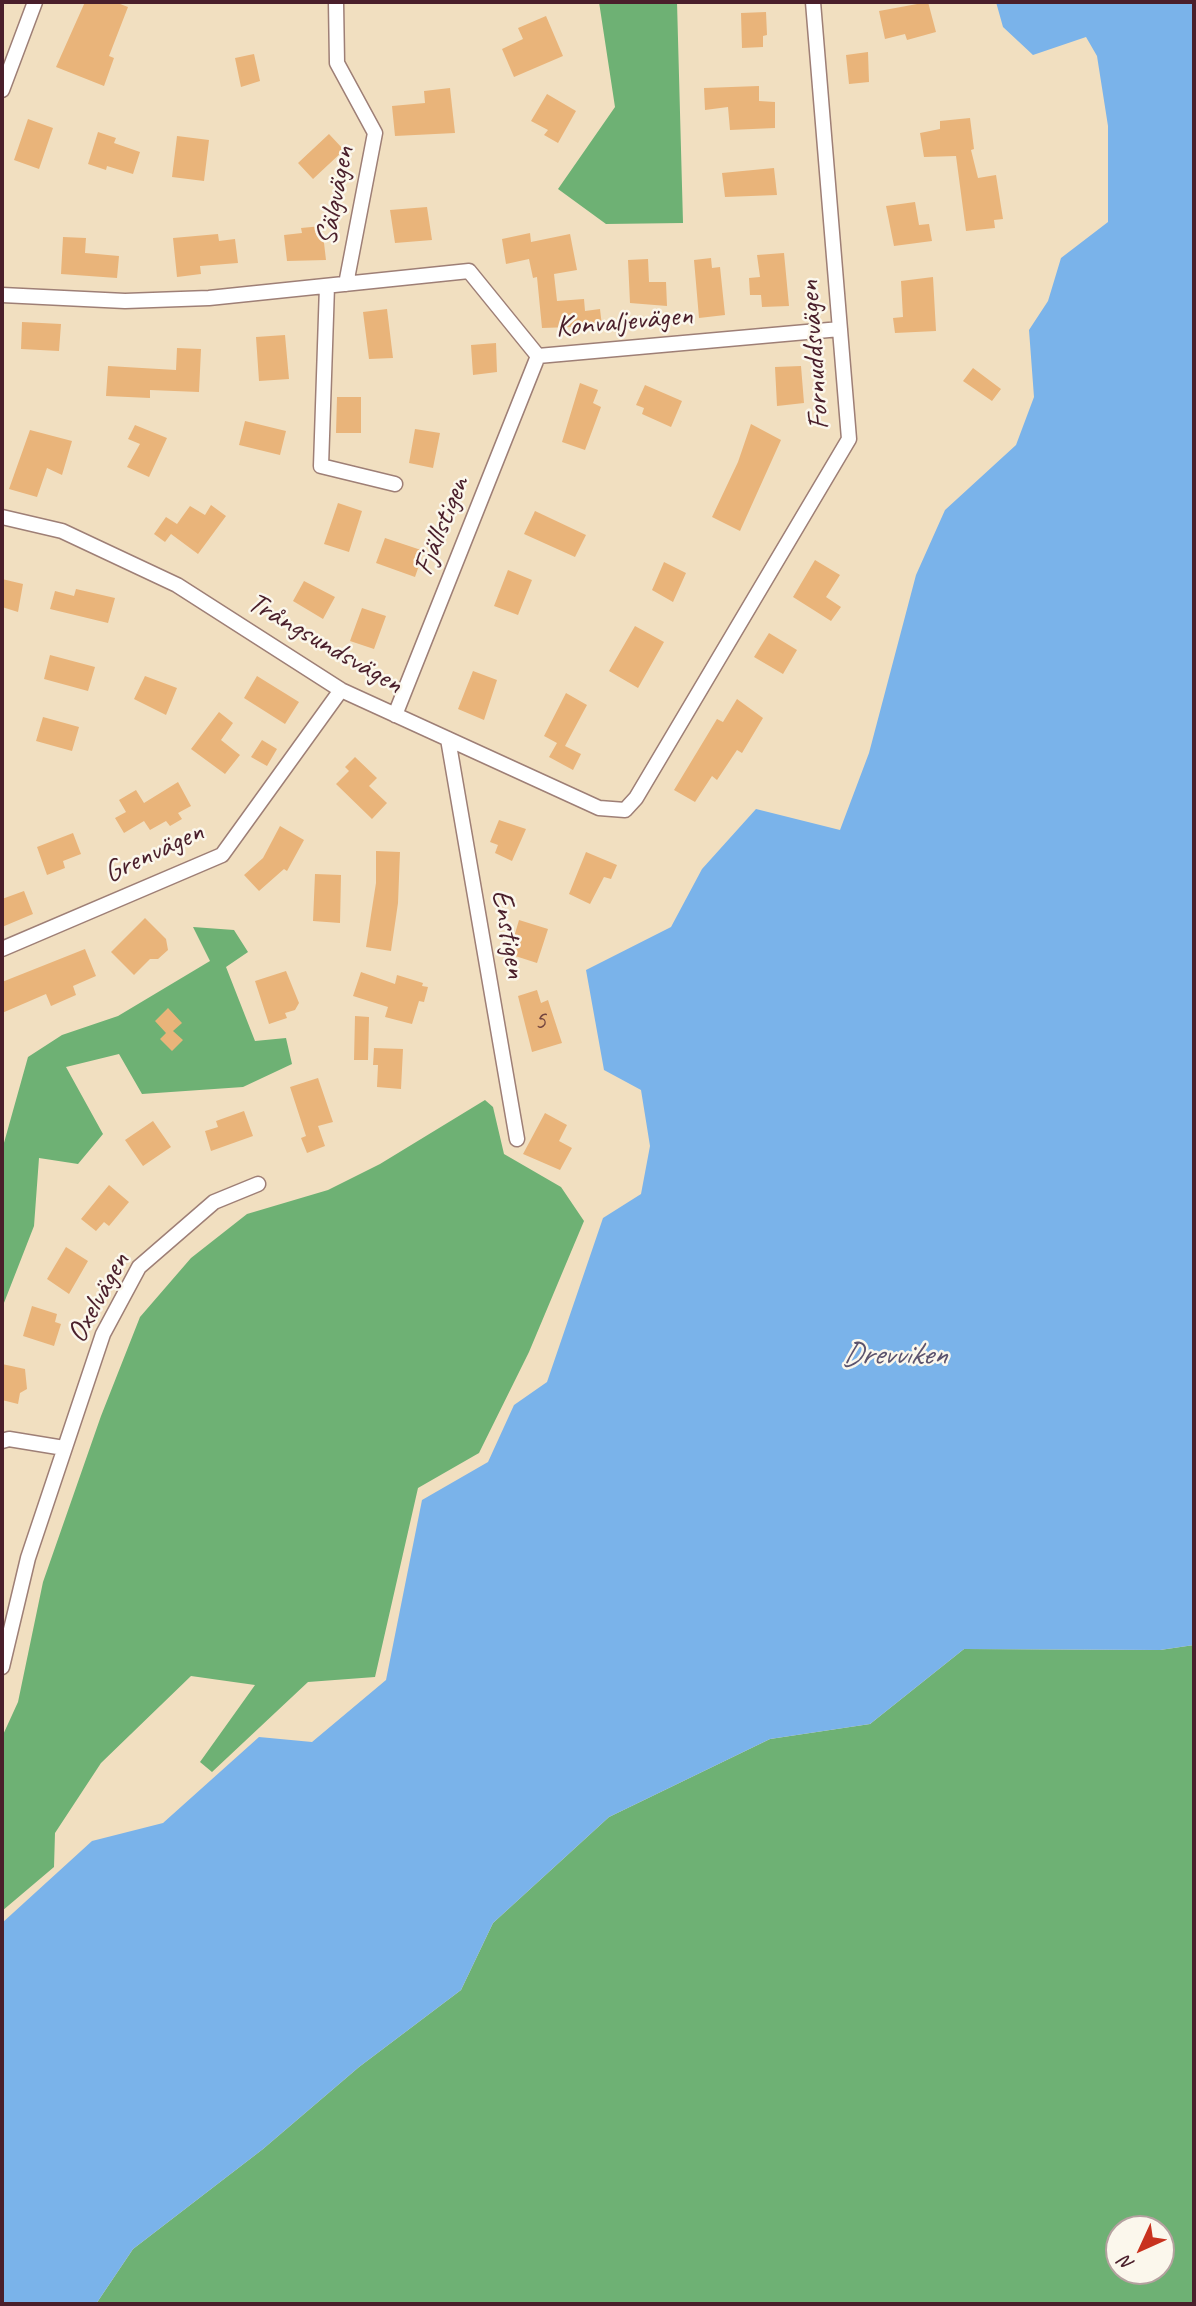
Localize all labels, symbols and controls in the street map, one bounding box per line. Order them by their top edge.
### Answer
street label: Sälgvägen [309,143,363,249]
street label: Fornuddsvägen [792,279,838,431]
street label: Konvaljevägen [554,298,694,346]
street label: Fjällstigen [406,471,478,581]
street label: Trångsundsvägen [241,585,409,703]
street label: Grenvägen [99,814,209,892]
street label: Enstigen [483,887,533,981]
house number: 5 [534,1005,546,1037]
street label: Oxelvägen [60,1246,138,1350]
water label: Drevviken [842,1337,946,1375]
north arrow [1105,2215,1175,2285]
text: N [1114,2251,1139,2276]

